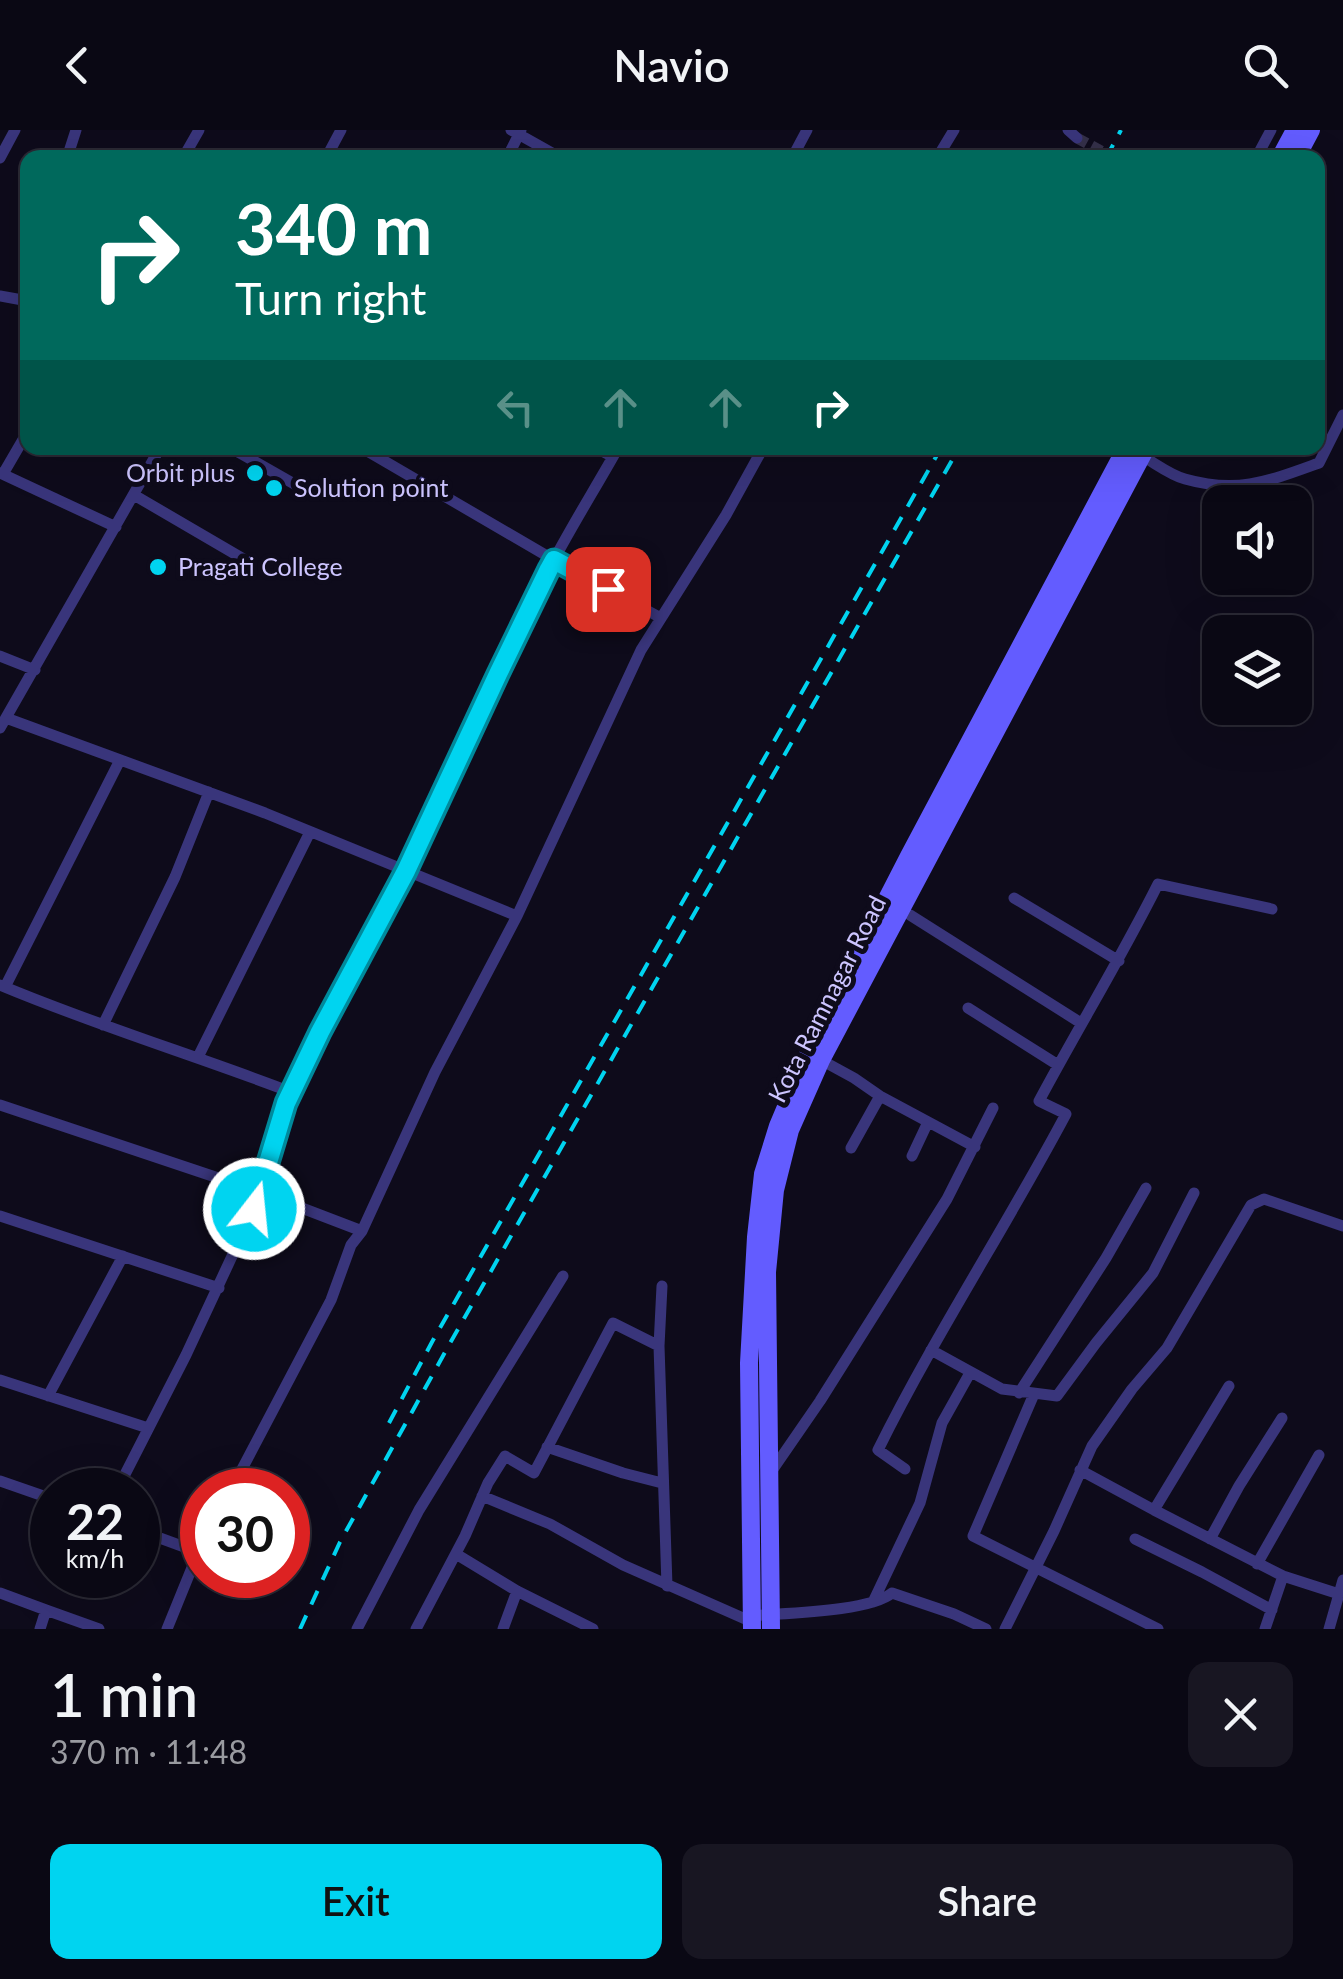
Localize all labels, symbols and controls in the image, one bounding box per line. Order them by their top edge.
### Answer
icon: back [50,38,105,93]
text: Navio [613,38,730,92]
icon: search [1238,38,1293,93]
text: 340 m [235,186,432,270]
icon: right [70,190,200,320]
text: Turn right [235,271,426,325]
icon: left [488,380,543,435]
icon: ahead [593,380,648,435]
icon: ahead [698,380,753,435]
icon: right [803,380,858,435]
place label: Orbit plus [126,457,235,487]
marker: Orbit plus [244,462,266,484]
place label: Solution point [294,472,448,502]
marker: Solution point [263,477,285,499]
map controls [1202,485,1312,725]
button: sound [1202,485,1312,595]
pin [566,547,651,632]
place label: Pragati College [178,551,343,581]
marker: Pragati College [147,556,169,578]
icon: arrive [581,562,636,617]
button: layers [1202,615,1312,725]
street label: Kota Ramnagar Road [761,890,891,1107]
position arrow [202,1157,306,1261]
speed limit sign: 30 [180,1468,310,1598]
text: 22 [66,1491,124,1551]
text: km/h [66,1543,124,1573]
text: 1 min [50,1658,198,1730]
button: close [1188,1662,1293,1767]
text: 370 m · 11:48 [50,1732,247,1771]
button: Exit [50,1844,662,1959]
button: Share [682,1844,1293,1959]

